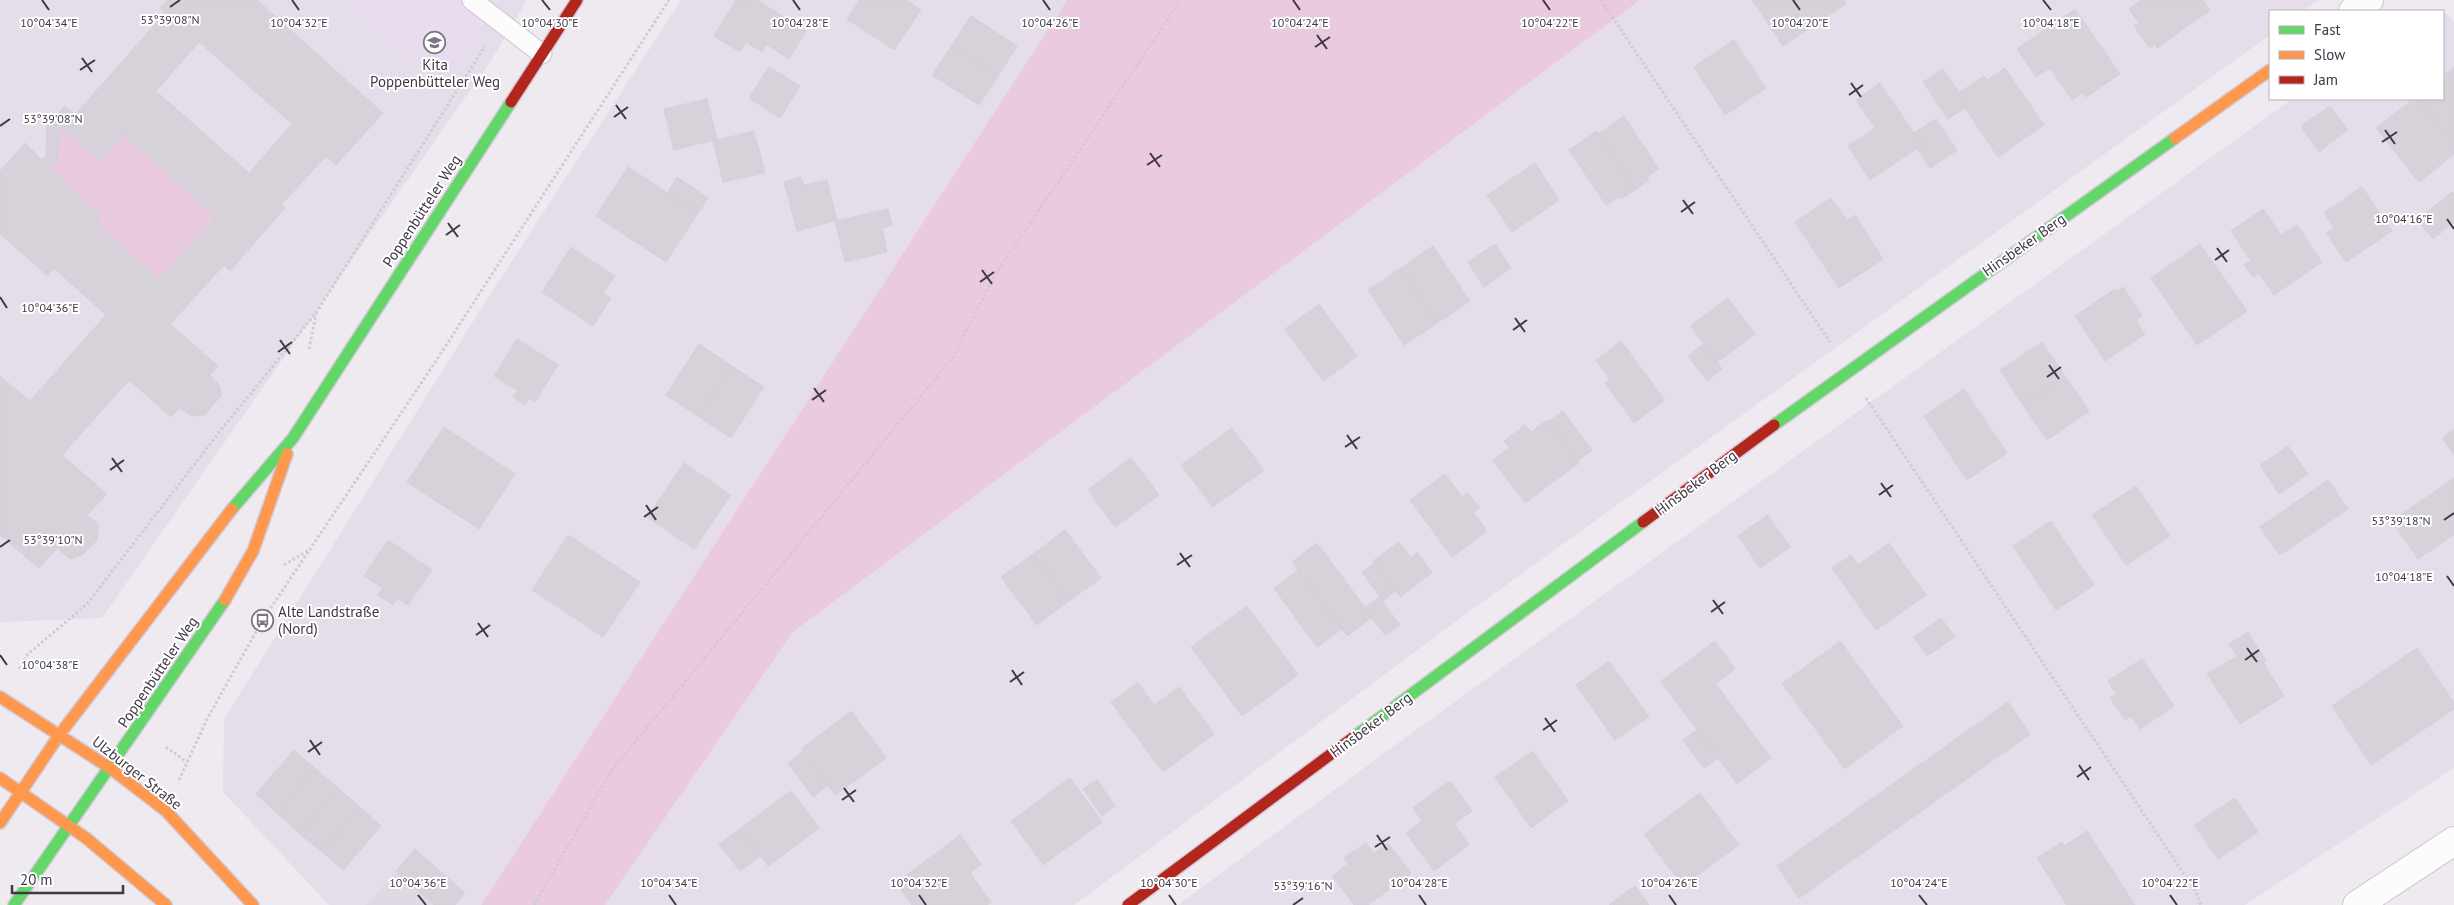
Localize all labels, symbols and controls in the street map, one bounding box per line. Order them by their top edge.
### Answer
legend [2269,10,2444,100]
text: 53°39'08"N [140,12,200,27]
text: 10°04'34"E [20,15,78,30]
text: 10°04'32"E [270,15,328,30]
text: 10°04'30"E [521,15,579,30]
text: 10°04'28"E [771,15,829,30]
text: 10°04'26"E [1021,15,1079,30]
text: 10°04'24"E [1271,15,1329,30]
text: 10°04'22"E [1521,15,1579,30]
text: 10°04'20"E [1771,15,1829,30]
text: 10°04'18"E [2022,15,2080,30]
text: Fast [2314,20,2341,39]
school or university icon: Kita Poppenbütteler Weg [423,30,447,54]
text: Slow [2314,45,2345,64]
place label: Kita Poppenbütteler Weg [370,55,500,91]
text: Jam [2313,70,2338,89]
text: 53°39'08"N [23,111,83,126]
street label: Poppenbütteler Weg [378,151,465,270]
street label: Hinsbeker Berg [1978,209,2069,280]
text: 10°04'16"E [2375,211,2433,226]
text: 10°04'36"E [21,300,79,315]
street label: Hinsbeker Berg [1651,446,1740,520]
text: 53°39'18"N [2371,513,2431,528]
text: 53°39'10"N [23,532,83,547]
text: 10°04'18"E [2375,569,2433,584]
place label: Alte Landstraße (Nord) [278,602,379,638]
bus stop icon: Alte Landstraße (Nord) [250,609,274,633]
street label: Poppenbütteler Weg [113,613,202,731]
text: 10°04'38"E [21,657,79,672]
street label: Hinsbeker Berg [1326,688,1415,762]
street label: Ulzburger Straße [89,732,186,814]
scale bar [12,862,124,894]
text: 20 m [20,870,53,889]
text: 10°04'36"E [389,875,447,890]
text: 10°04'34"E [640,875,698,890]
text: 10°04'32"E [890,875,948,890]
text: 10°04'30"E [1140,875,1198,890]
text: 10°04'28"E [1390,875,1448,890]
text: 10°04'26"E [1640,875,1698,890]
text: 10°04'24"E [1890,875,1948,890]
text: 10°04'22"E [2141,875,2199,890]
text: 53°39'16"N [1273,878,1333,893]

